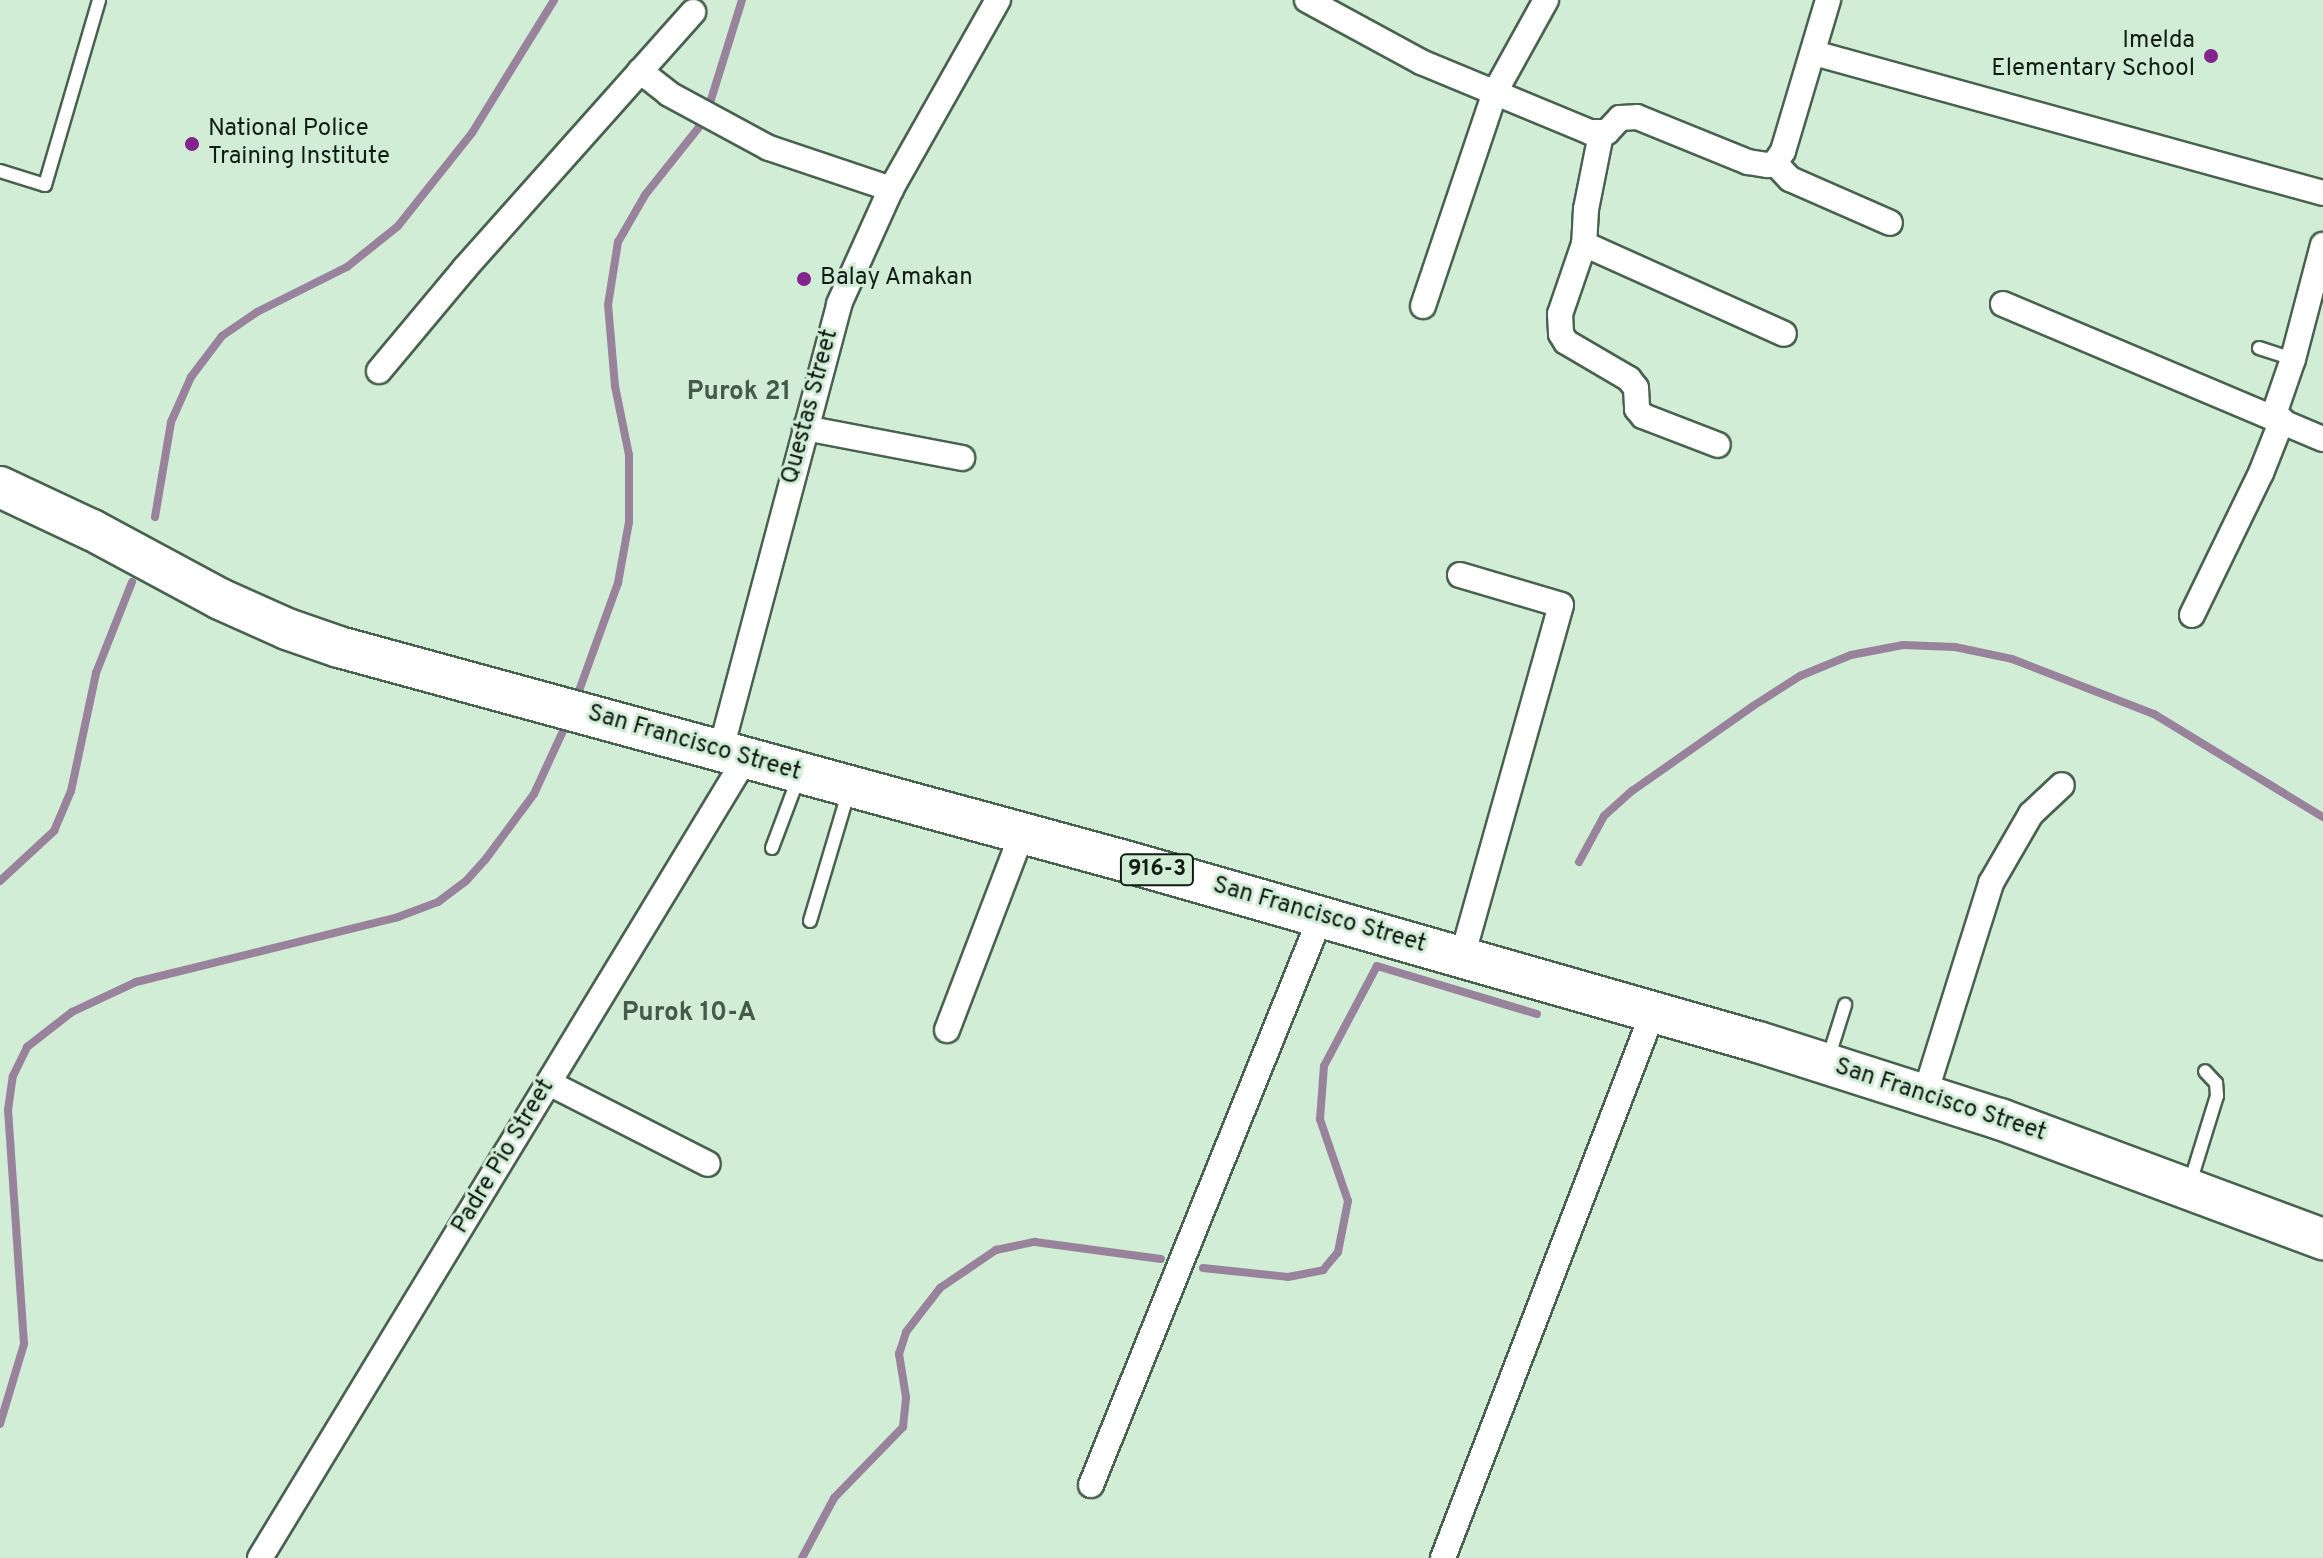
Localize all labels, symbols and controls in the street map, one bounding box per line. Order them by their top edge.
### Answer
place label: Imelda Elementary School [1991,28,2195,84]
marker: Imelda Elementary School [2202,47,2220,65]
place label: National Police Training Institute [208,116,390,172]
marker: National Police Training Institute [183,135,201,153]
place label: Balay Amakan [820,265,974,293]
marker: Balay Amakan [795,270,813,288]
street label: Questas Street [777,326,845,488]
district label: Purok 21 [687,377,791,409]
street label: San Francisco Street [584,700,804,788]
road number: 916-3 [1119,852,1195,888]
street label: San Francisco Street [1209,872,1429,960]
district label: Purok 10-A [622,998,756,1030]
street label: San Francisco Street [1831,1053,2049,1149]
street label: Padre Pio Street [447,1075,561,1239]

